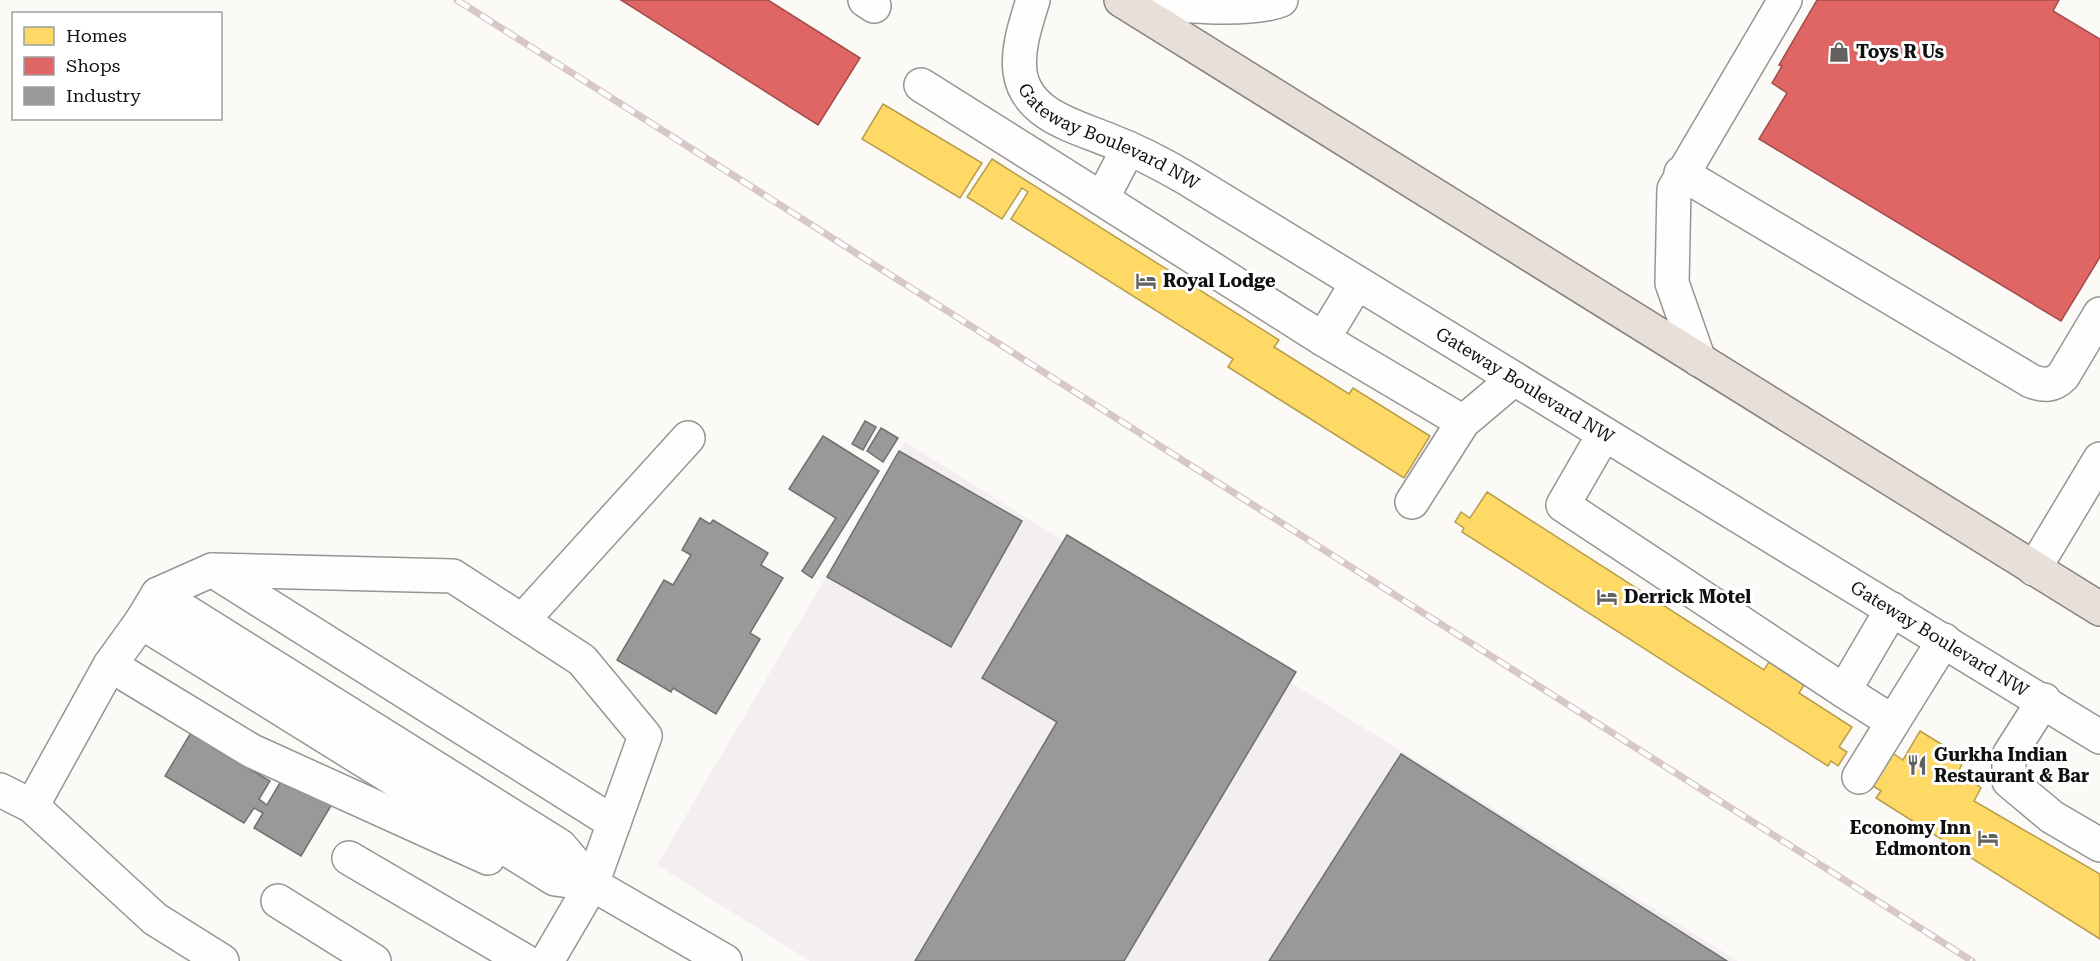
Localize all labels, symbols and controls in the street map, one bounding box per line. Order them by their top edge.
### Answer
legend [12,12,222,120]
text: Homes [66,25,127,46]
shop icon: Toys R Us [1827,40,1851,64]
place label: Toys R Us [1856,41,1944,62]
text: Shops [66,55,120,76]
street label: Gateway Boulevard NW [1014,79,1204,194]
text: Industry [66,85,141,106]
hotel icon: Royal Lodge [1134,269,1158,293]
place label: Royal Lodge [1163,270,1276,291]
street label: Gateway Boulevard NW [1432,322,1619,448]
street label: Gateway Boulevard NW [1847,576,2033,701]
hotel icon: Derrick Motel [1595,585,1619,609]
place label: Derrick Motel [1624,586,1751,607]
place label: Gurkha Indian Restaurant & Bar [1934,744,2089,786]
restaurant icon: Gurkha Indian Restaurant & Bar [1905,753,1929,777]
place label: Economy Inn Edmonton [1850,817,1971,859]
hotel icon: Economy Inn Edmonton [1976,826,2000,850]

